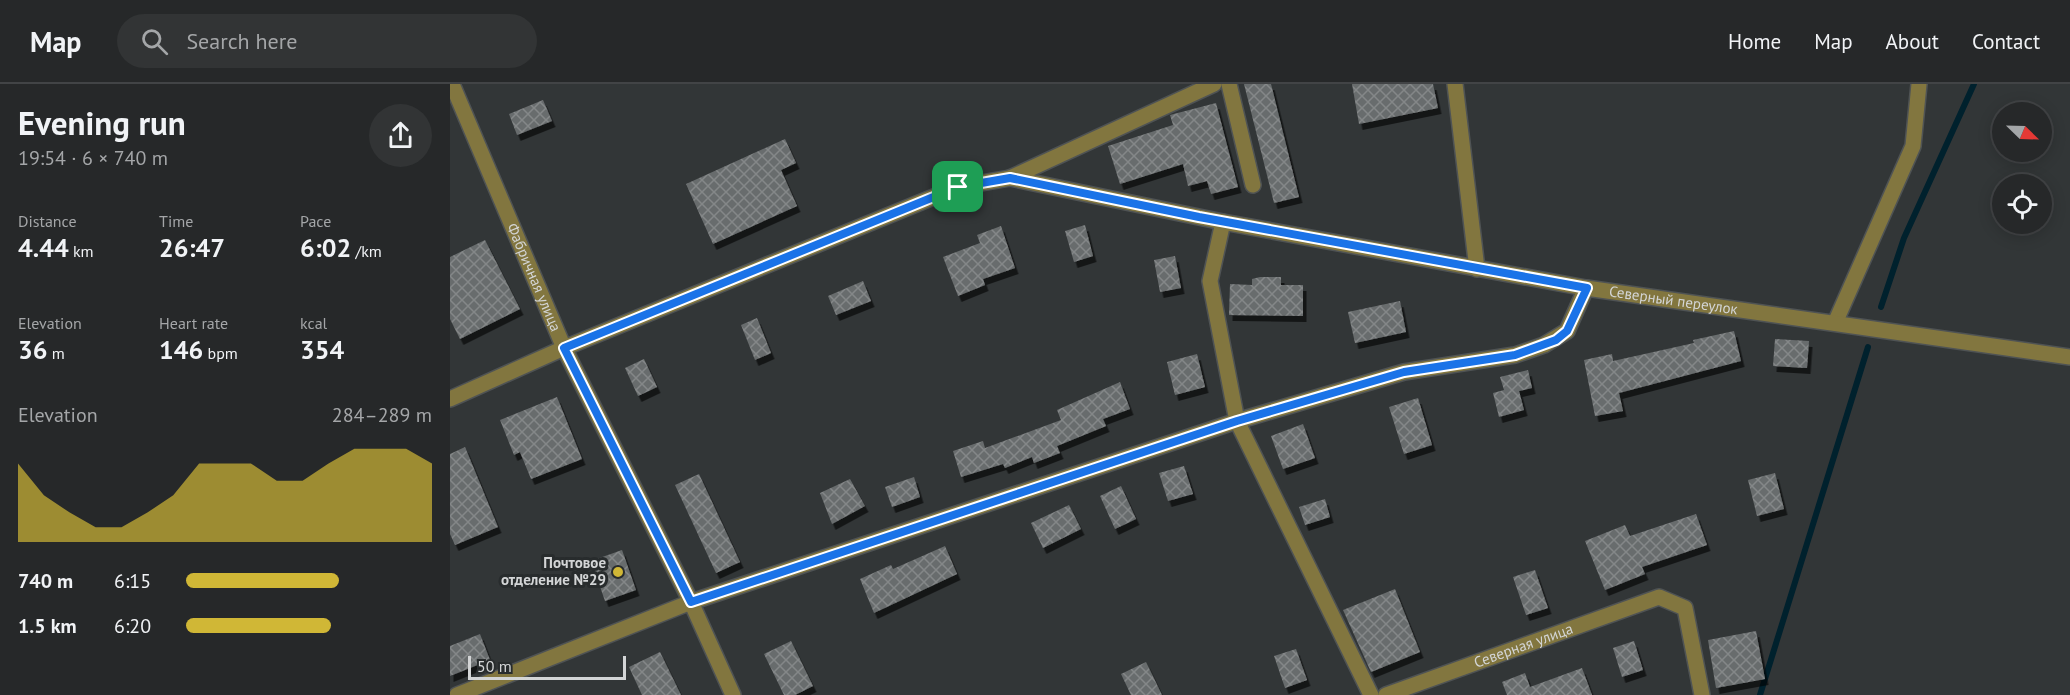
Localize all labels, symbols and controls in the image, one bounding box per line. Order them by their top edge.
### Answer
search box [117,14,537,68]
text: Map [30,23,81,60]
icon: search [138,25,171,58]
text: Search here [186,27,297,55]
text: Home [1728,28,1781,55]
text: Map [1814,28,1853,55]
text: About [1886,28,1939,55]
text: Contact [1972,28,2040,55]
text: Evening run [18,101,186,144]
north arrow [1992,102,2052,162]
map controls [1992,102,2052,234]
button: share [369,104,432,167]
text: 19:54 · 6 × 740 m [18,145,168,171]
pin [932,161,983,212]
icon: arrive [941,170,974,203]
button: locate [1992,174,2052,234]
text: Distance [18,211,77,231]
text: Time [159,211,193,231]
text: Pace [300,211,331,231]
street label: Фабричная улица [503,220,566,334]
text: 4.44 [18,231,69,264]
text: 26:47 [159,231,225,264]
text: 6:02 [300,231,351,264]
text: km [69,241,94,261]
text: /km [351,241,382,261]
street label: Северный переулок [1608,281,1740,319]
text: Elevation [18,313,82,333]
text: Heart rate [159,313,228,333]
text: kcal [300,313,327,333]
text: 36 [18,333,47,366]
text: 146 [159,333,203,366]
text: 354 [300,333,344,366]
text: m [47,343,65,363]
text: bpm [203,343,238,363]
text: Elevation [18,402,98,428]
text: 284–289 m [332,402,432,428]
place label: Почтовое отделение №29 [501,553,606,589]
marker: Почтовое отделение №29 [611,565,625,579]
text: 740 m [18,568,73,594]
text: 6:15 [114,568,151,594]
text: 1.5 km [18,613,77,639]
text: 6:20 [114,613,151,639]
street label: Северная улица [1471,619,1575,672]
scale bar [468,653,626,680]
text: 50 m [477,656,512,676]

